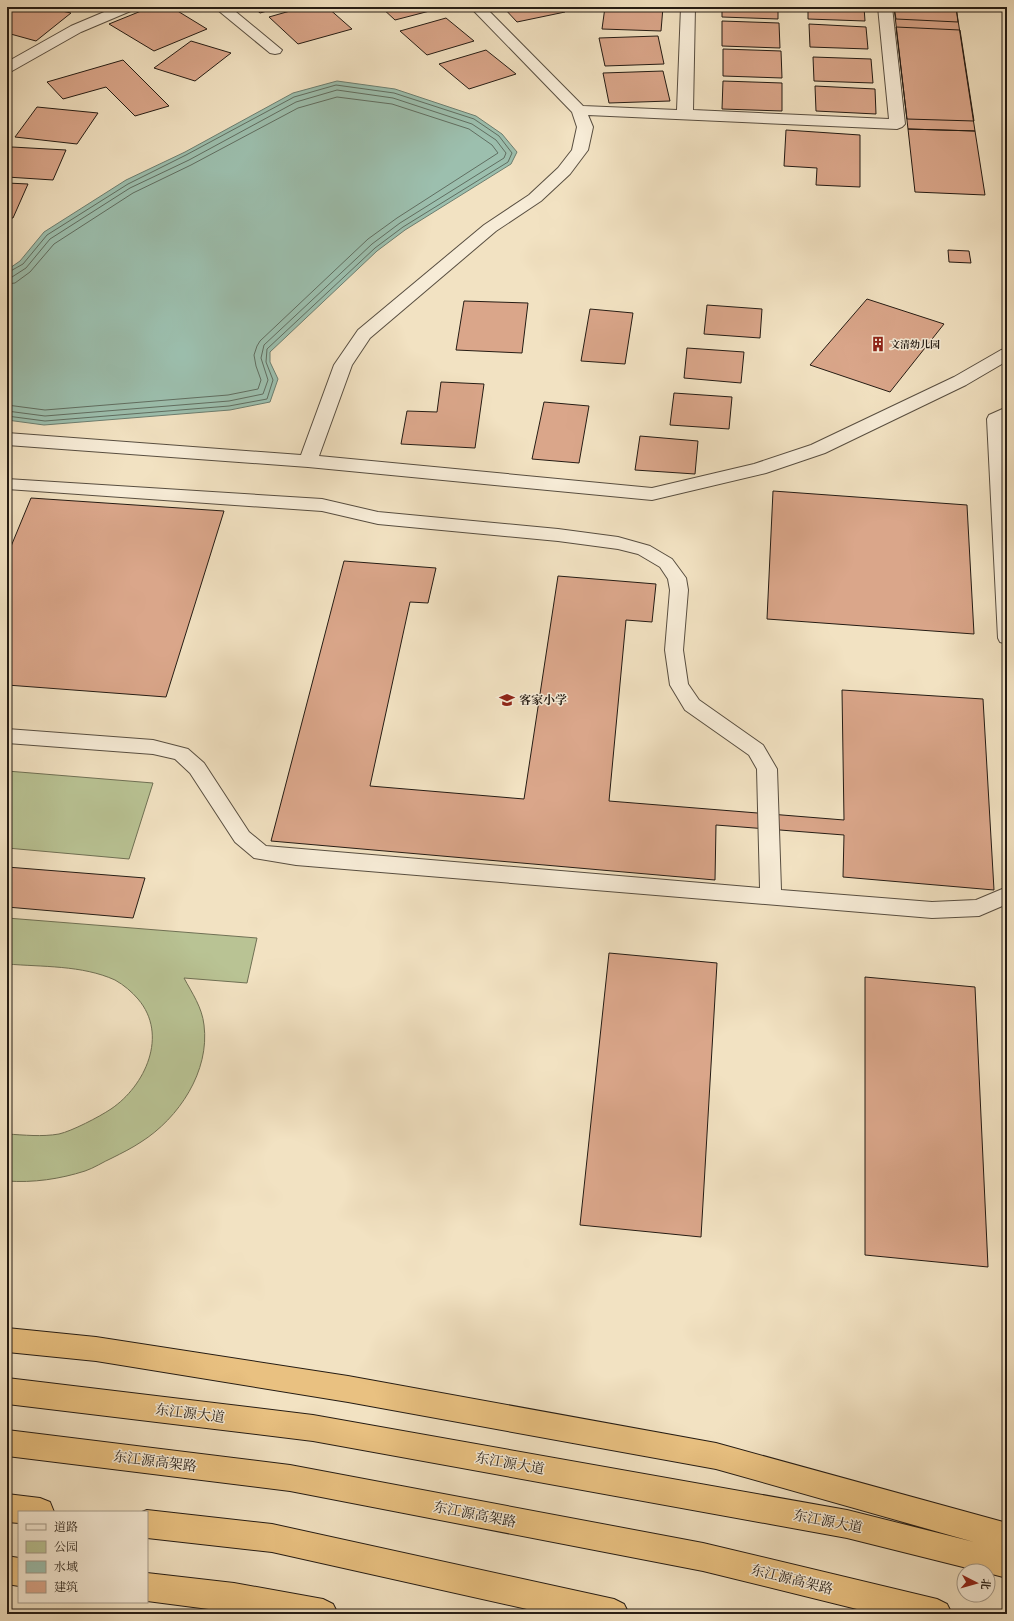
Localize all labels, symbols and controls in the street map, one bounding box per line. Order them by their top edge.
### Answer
building icon: 文清幼儿园 [869,335,887,353]
place label: 文清幼儿园 [890,339,940,352]
school or university icon: 客家小学 [498,691,516,709]
place label: 客家小学 [519,693,567,708]
street label: 东江源大道 [154,1401,226,1427]
street label: 东江源高架路 [112,1448,198,1476]
street label: 东江源大道 [474,1449,546,1479]
street label: 东江源高架路 [432,1498,518,1532]
street label: 东江源大道 [792,1506,864,1537]
legend [18,1511,148,1603]
text: 道路 [54,1520,78,1535]
text: 公园 [54,1540,78,1555]
text: 水域 [54,1560,78,1575]
street label: 东江源高架路 [749,1561,835,1599]
north arrow [956,1563,996,1603]
text: 北 [977,1578,992,1590]
text: 建筑 [54,1580,78,1595]

